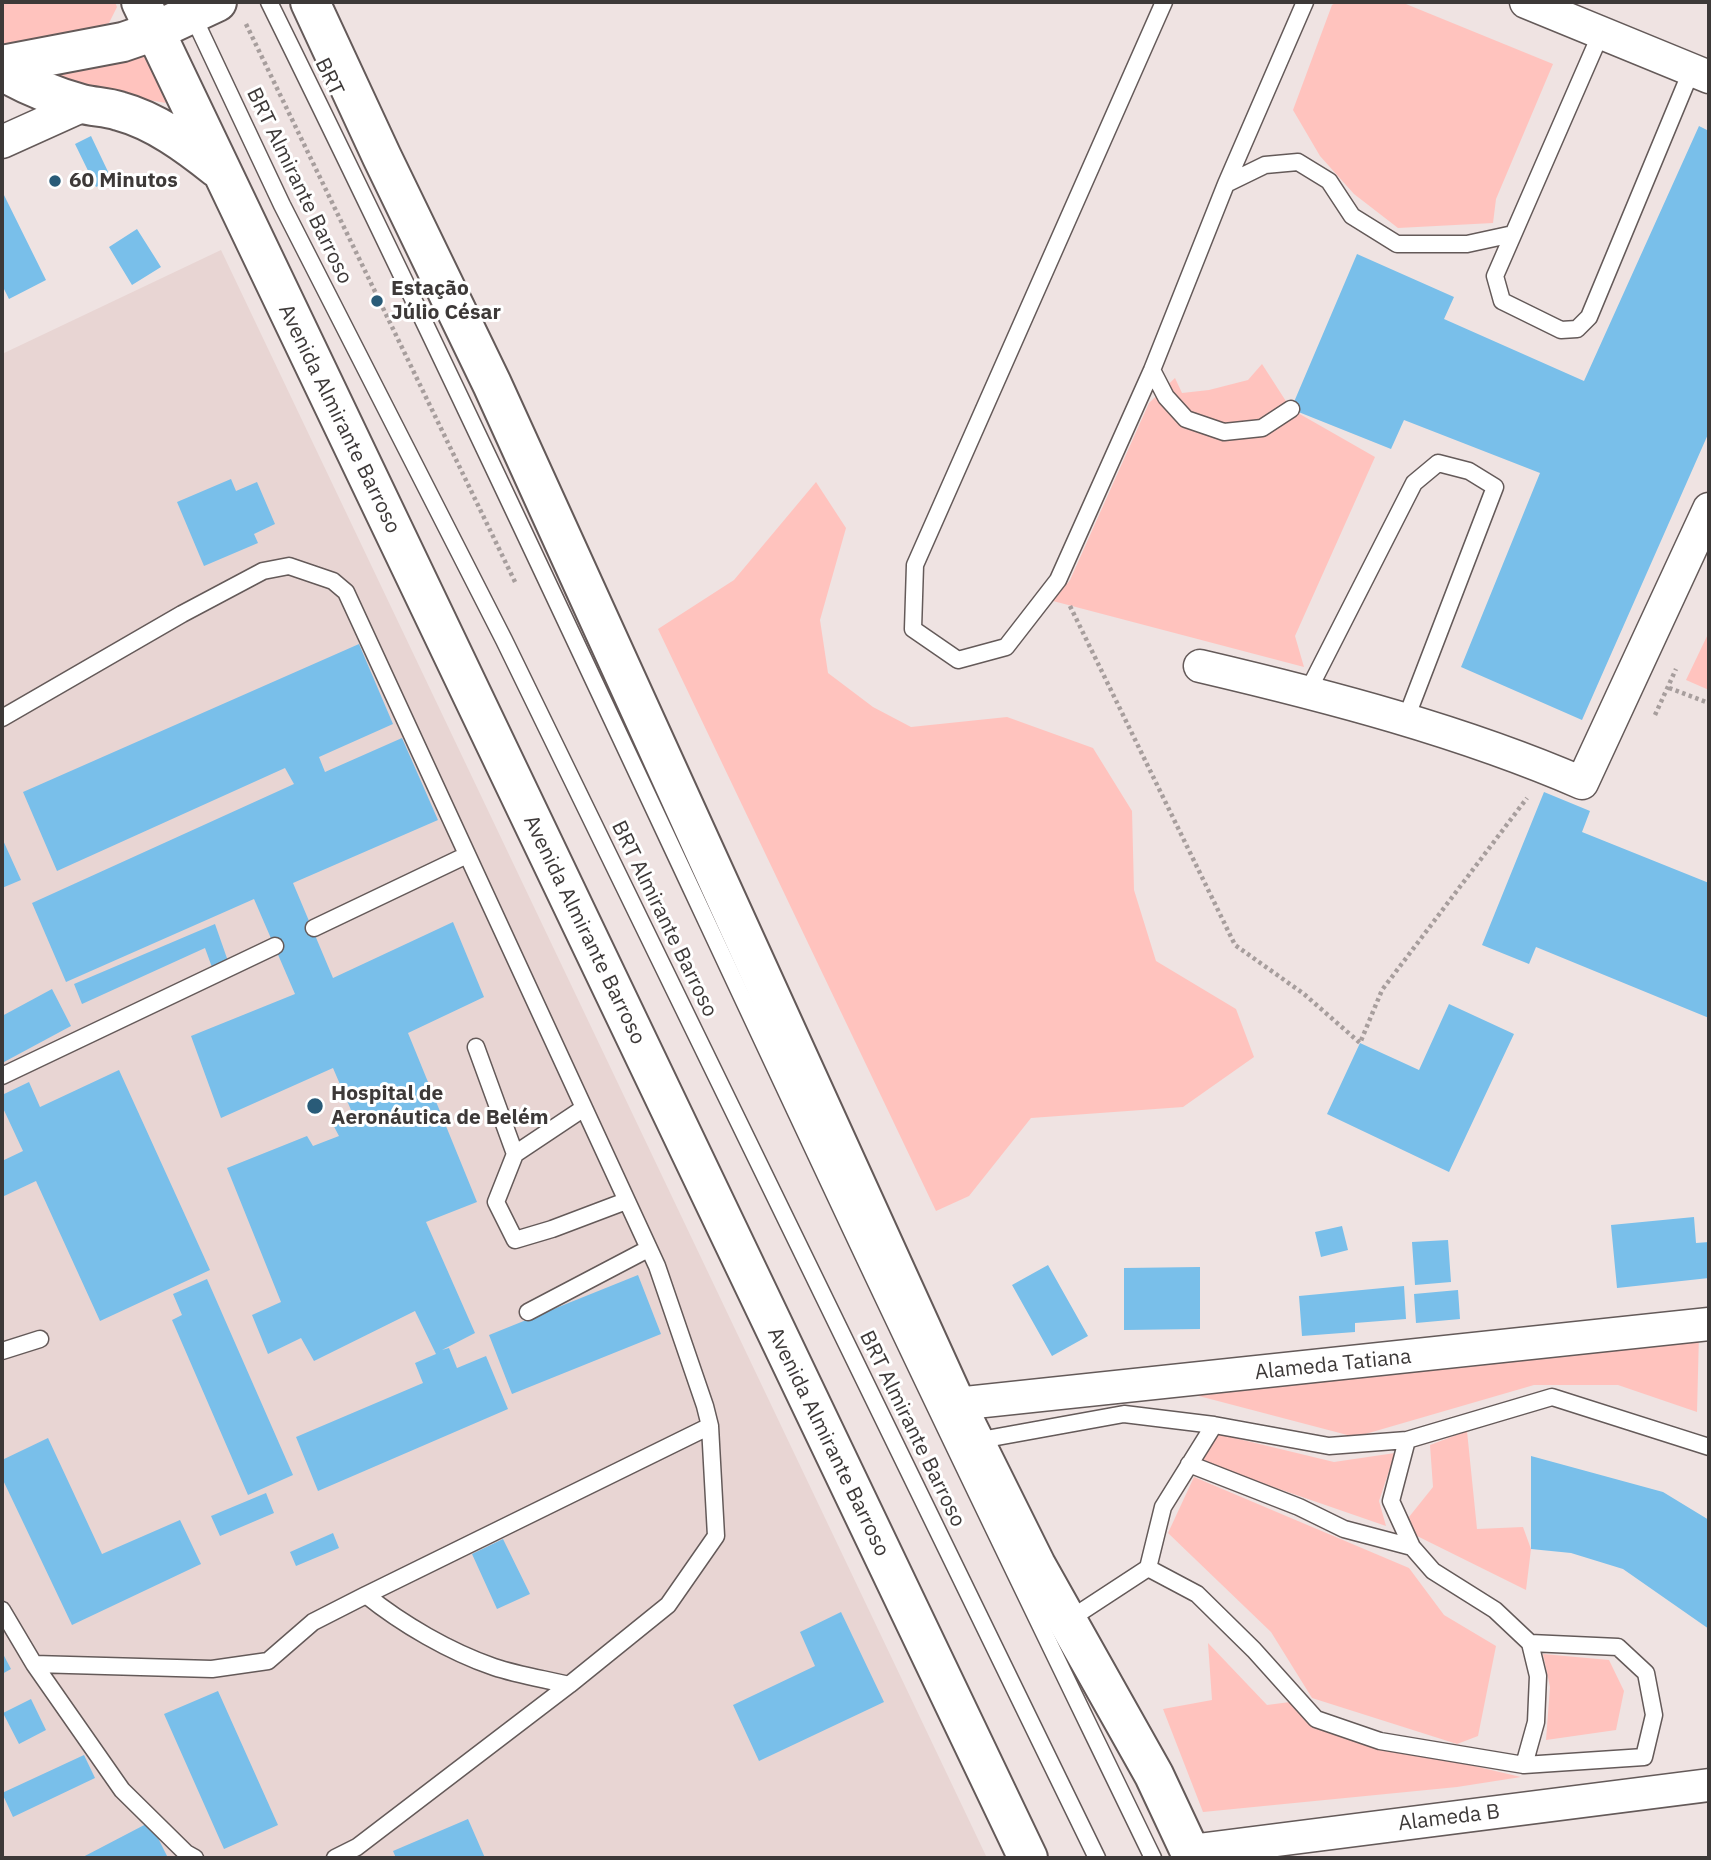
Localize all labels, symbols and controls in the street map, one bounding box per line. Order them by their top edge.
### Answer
street label: BRT [309,54,349,100]
street label: BRT Almirante Barroso [241,84,357,288]
place label: 60 Minutos [69,168,178,194]
marker: 60 Minutos [47,173,63,189]
place label: Estação Júlio César [391,276,501,326]
marker: Estação Júlio César [369,293,385,309]
street label: Avenida Almirante Barroso [273,300,405,538]
street label: Avenida Almirante Barroso [518,811,650,1049]
street label: BRT Almirante Barroso [606,817,722,1021]
place label: Hospital de Aeronáutica de Belém [331,1081,548,1131]
marker: Hospital de Aeronáutica de Belém [305,1096,325,1116]
street label: Avenida Almirante Barroso [762,1323,894,1561]
street label: BRT Almirante Barroso [854,1327,970,1531]
street label: Alameda Tatiana [1253,1344,1413,1386]
street label: Alameda B [1397,1799,1501,1837]

